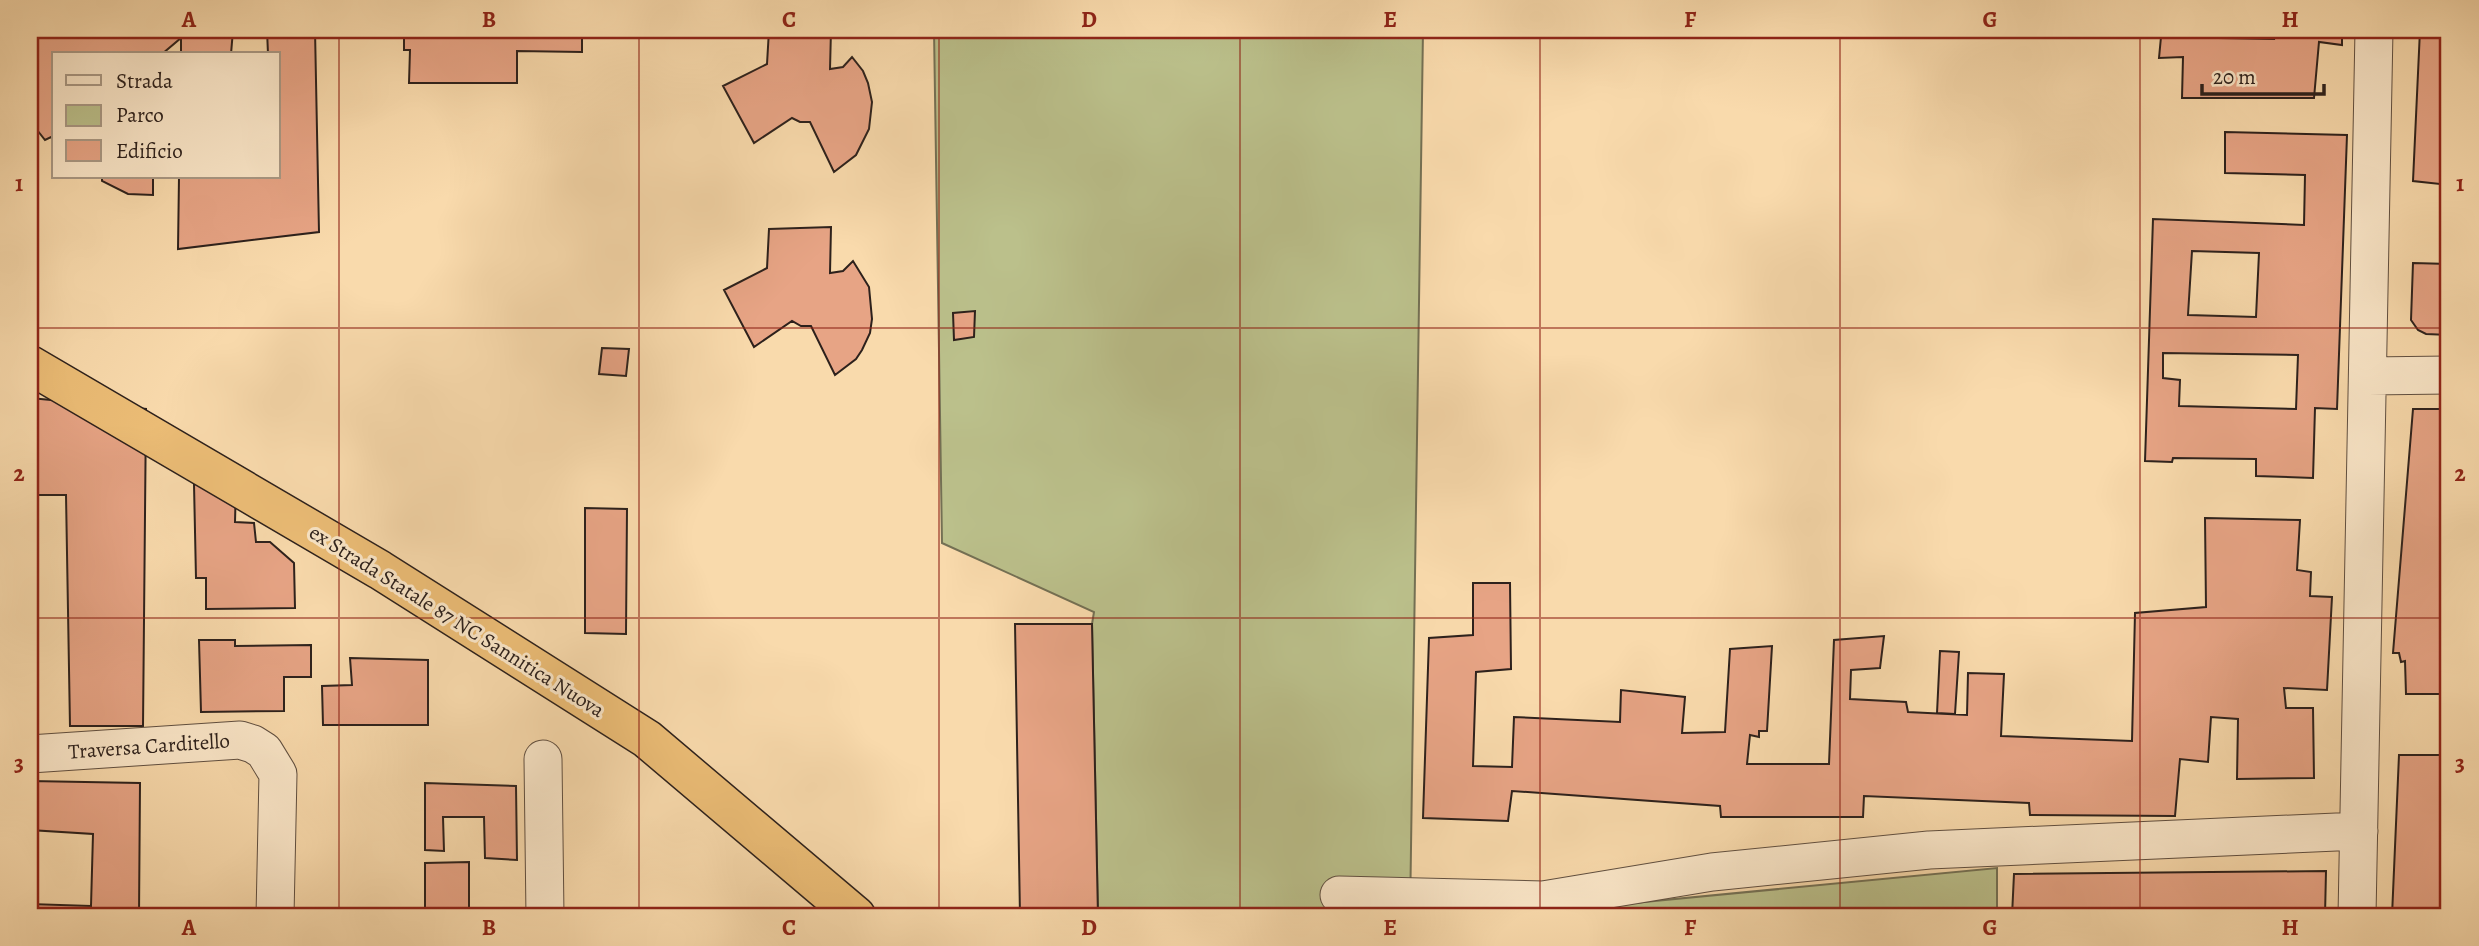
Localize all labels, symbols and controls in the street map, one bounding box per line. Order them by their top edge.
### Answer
text: A [181,4,197,35]
text: B [482,4,496,35]
text: C [782,4,796,35]
text: D [1081,4,1097,35]
text: E [1383,4,1397,35]
text: F [1684,4,1697,35]
text: G [1982,4,1998,35]
text: H [2281,4,2299,35]
legend [52,52,280,178]
scale bar [2202,52,2325,96]
text: 20 m [2213,63,2256,91]
text: Strada [116,67,173,95]
text: Parco [116,101,164,129]
text: Edificio [116,137,183,165]
text: 1 [15,168,23,199]
text: 1 [2456,168,2464,199]
text: 2 [13,458,25,489]
text: 2 [2454,458,2466,489]
street label: ex Strada Statale 87 NC Sannitica Nuova [304,518,610,724]
street label: Traversa Carditello [67,726,231,766]
text: 3 [14,748,24,779]
text: 3 [2455,748,2465,779]
text: A [181,912,197,943]
text: B [482,912,496,943]
text: C [782,912,796,943]
text: D [1081,912,1097,943]
text: E [1383,912,1397,943]
text: F [1684,912,1697,943]
text: G [1982,912,1998,943]
text: H [2281,912,2299,943]

